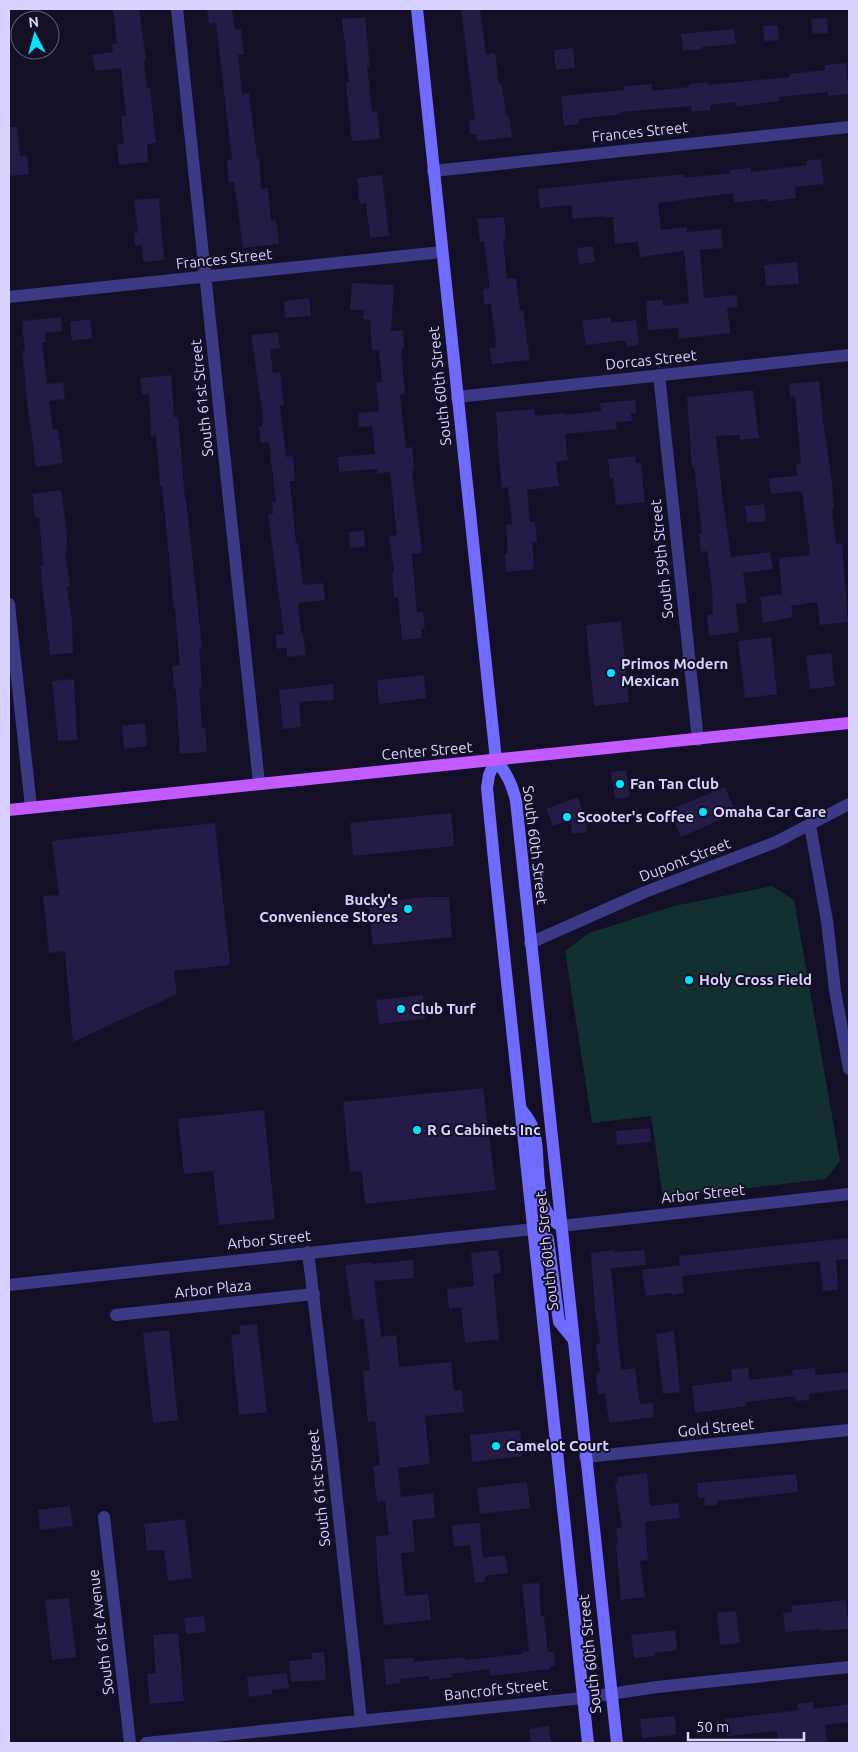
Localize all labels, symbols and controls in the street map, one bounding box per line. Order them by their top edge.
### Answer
north arrow [10,10,60,60]
text: N [28,14,40,31]
street label: Frances Street [591,118,689,145]
street label: Frances Street [175,245,273,272]
street label: South 60th Street [425,325,454,447]
street label: South 61st Street [187,339,216,457]
street label: Dorcas Street [605,346,697,373]
street label: South 59th Street [647,498,676,620]
place label: Primos Modern Mexican [621,655,728,689]
marker: Primos Modern Mexican [605,667,617,679]
street label: Center Street [381,738,473,763]
place label: Fan Tan Club [630,775,719,792]
marker: Fan Tan Club [614,778,626,790]
street label: South 60th Street [520,784,551,906]
place label: Omaha Car Care [713,803,826,820]
marker: Omaha Car Care [697,806,709,818]
place label: Scooter's Coffee [577,808,694,825]
marker: Scooter's Coffee [561,811,573,823]
street label: Dupont Street [637,834,733,885]
place label: Bucky's Convenience Stores [259,891,398,925]
marker: Bucky's Convenience Stores [402,903,414,915]
place label: Holy Cross Field [699,971,812,988]
marker: Holy Cross Field [683,974,695,986]
place label: Club Turf [411,1000,477,1017]
marker: Club Turf [395,1003,407,1015]
place label: R G Cabinets Inc [427,1121,541,1138]
marker: R G Cabinets Inc [411,1124,423,1136]
street label: Arbor Street [660,1181,746,1206]
street label: South 60th Street [532,1190,561,1312]
street label: Arbor Street [226,1227,312,1252]
street label: Arbor Plaza [174,1276,252,1301]
street label: Gold Street [677,1415,755,1440]
street label: South 61st Street [304,1429,333,1547]
place label: Camelot Court [506,1437,609,1454]
marker: Camelot Court [490,1440,502,1452]
street label: South 61st Avenue [84,1568,117,1696]
street label: South 60th Street [575,1593,604,1715]
street label: Bancroft Street [443,1676,549,1703]
scale bar [688,1710,804,1742]
text: 50 m [696,1718,729,1735]

